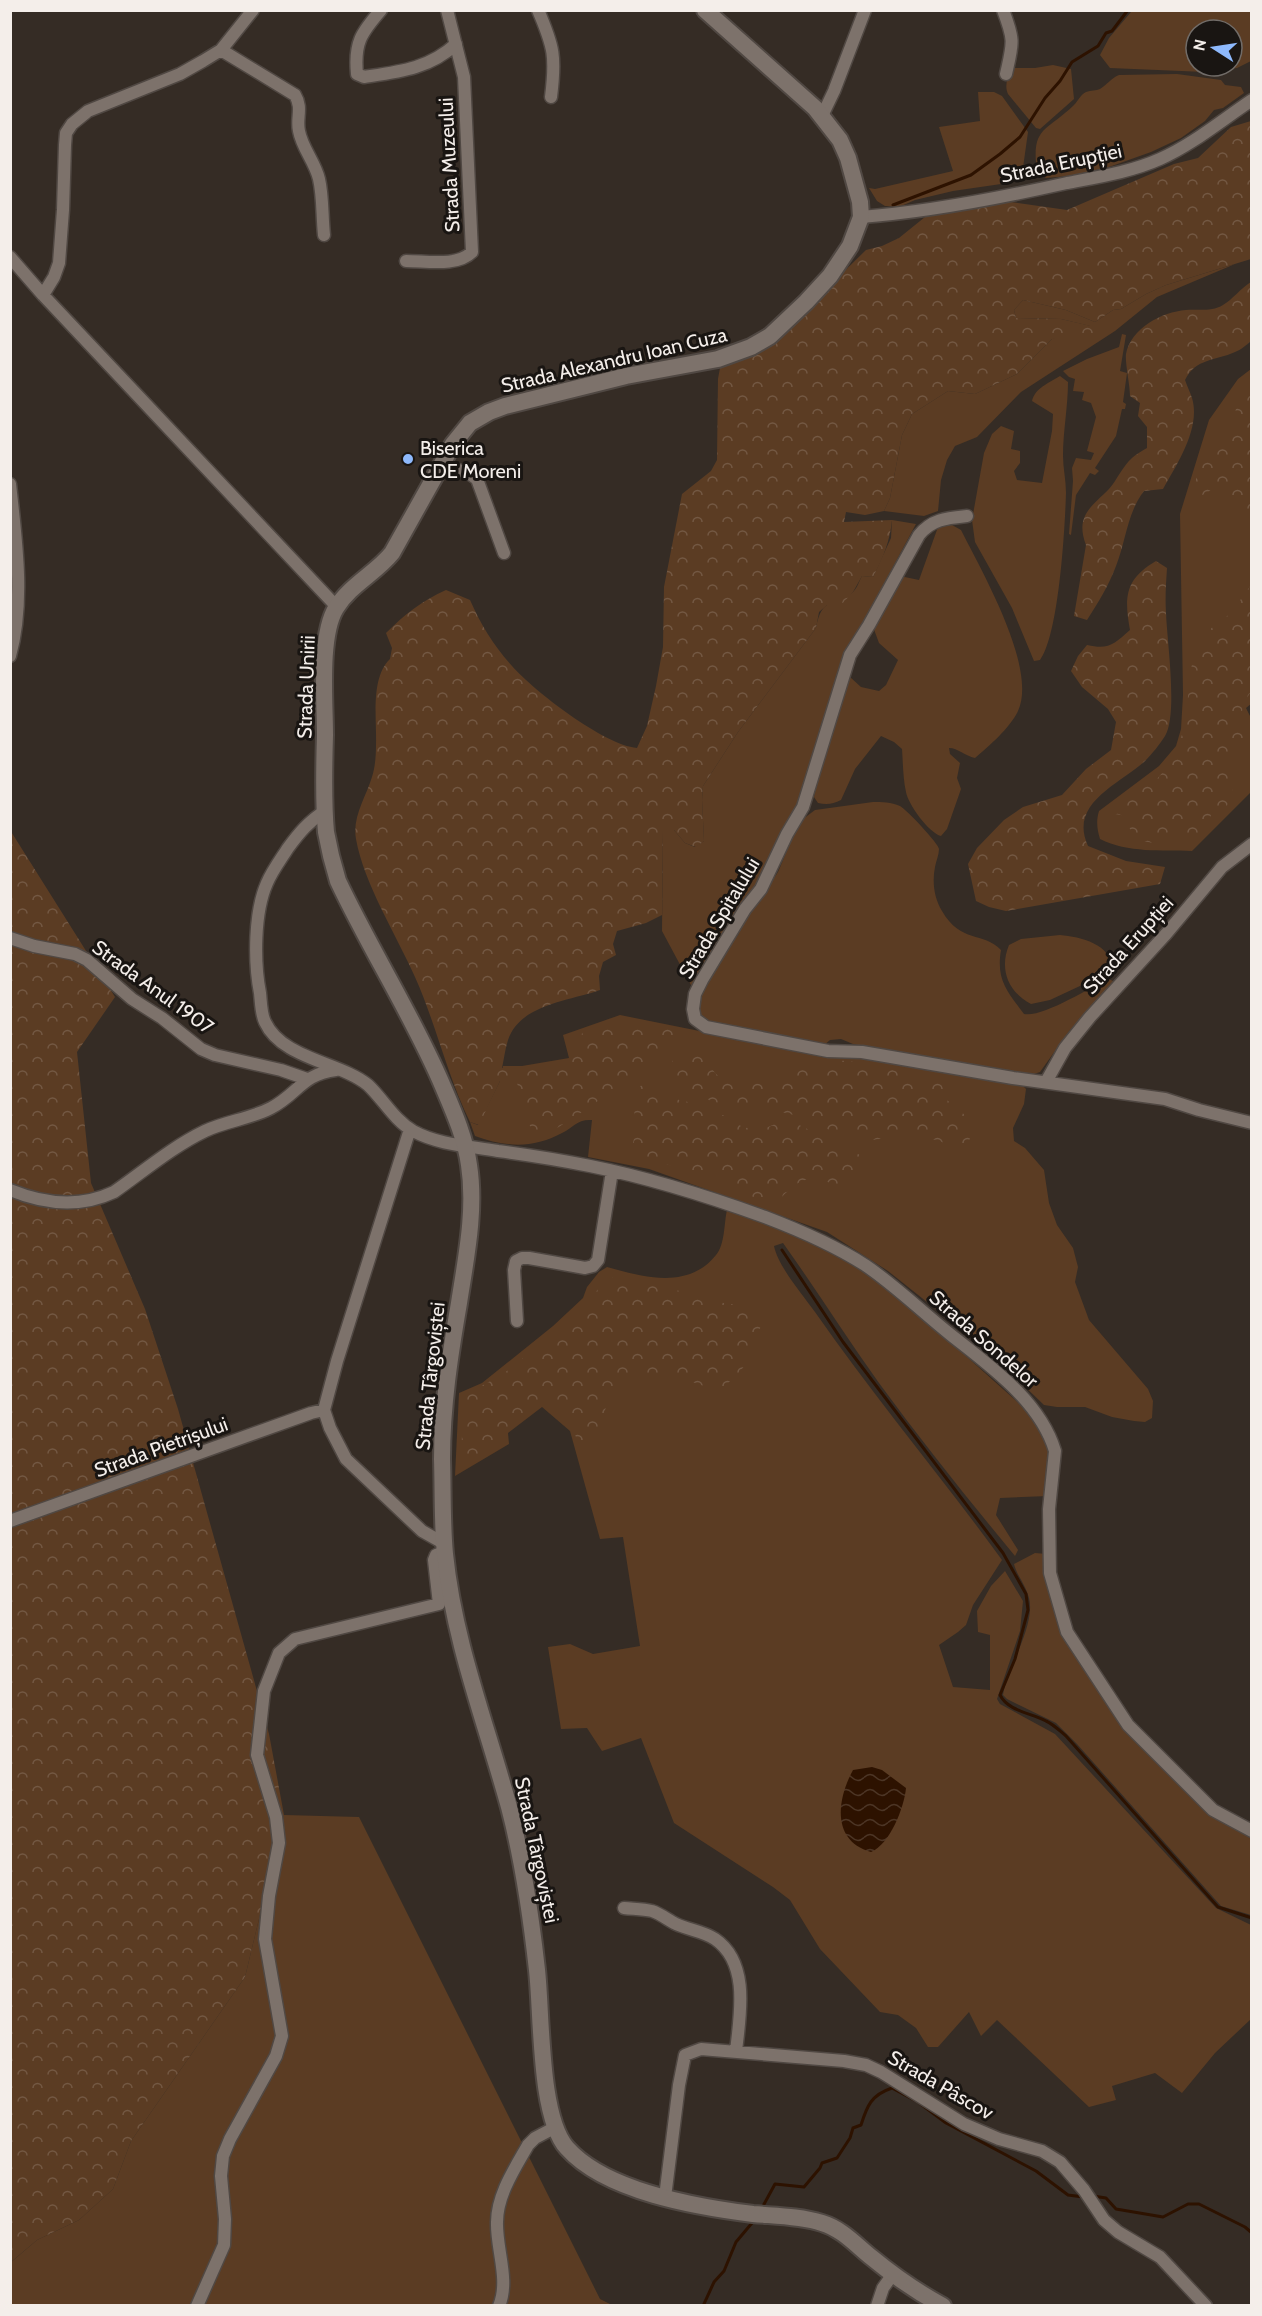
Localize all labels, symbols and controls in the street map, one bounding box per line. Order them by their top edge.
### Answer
north arrow [1184,18,1244,78]
text: N [1189,37,1210,52]
street label: Strada Muzeului [433,97,465,233]
street label: Strada Erupției [998,138,1124,189]
street label: Strada Alexandru Ioan Cuza [499,322,730,398]
place label: Biserica CDE Moreni [420,436,521,483]
marker: Biserica CDE Moreni [401,452,415,466]
street label: Strada Unirii [292,635,320,739]
street label: Strada Spitalului [673,853,765,983]
street label: Strada Erupției [1078,891,1179,1000]
street label: Strada Anul 1907 [88,935,218,1039]
street label: Strada Sondelor [925,1285,1044,1393]
street label: Strada Târgoviștei [410,1301,451,1451]
street label: Strada Pietrișului [91,1412,231,1483]
street label: Strada Târgoviștei [509,1775,564,1925]
street label: Strada Pâscov [884,2045,998,2125]

